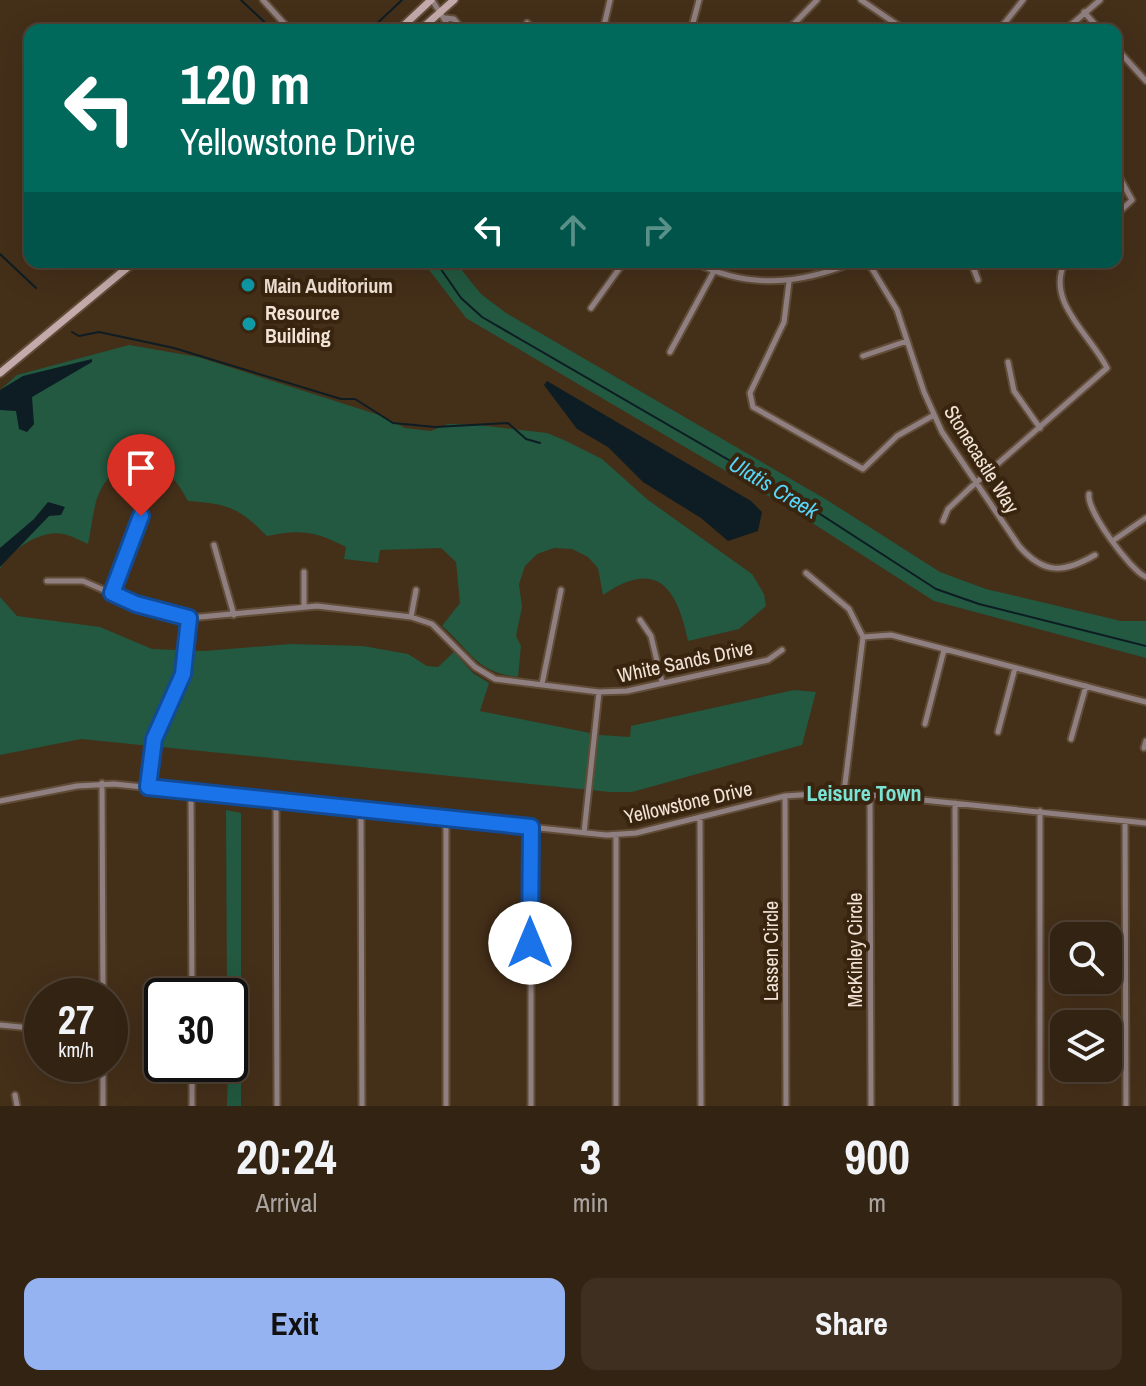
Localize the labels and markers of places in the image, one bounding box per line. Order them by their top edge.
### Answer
place label: Main Auditorium [264,272,393,299]
marker: Main Auditorium [239,276,257,294]
place label: Resource Building [265,299,340,349]
marker: Resource Building [240,315,258,333]
pin [107,434,175,516]

